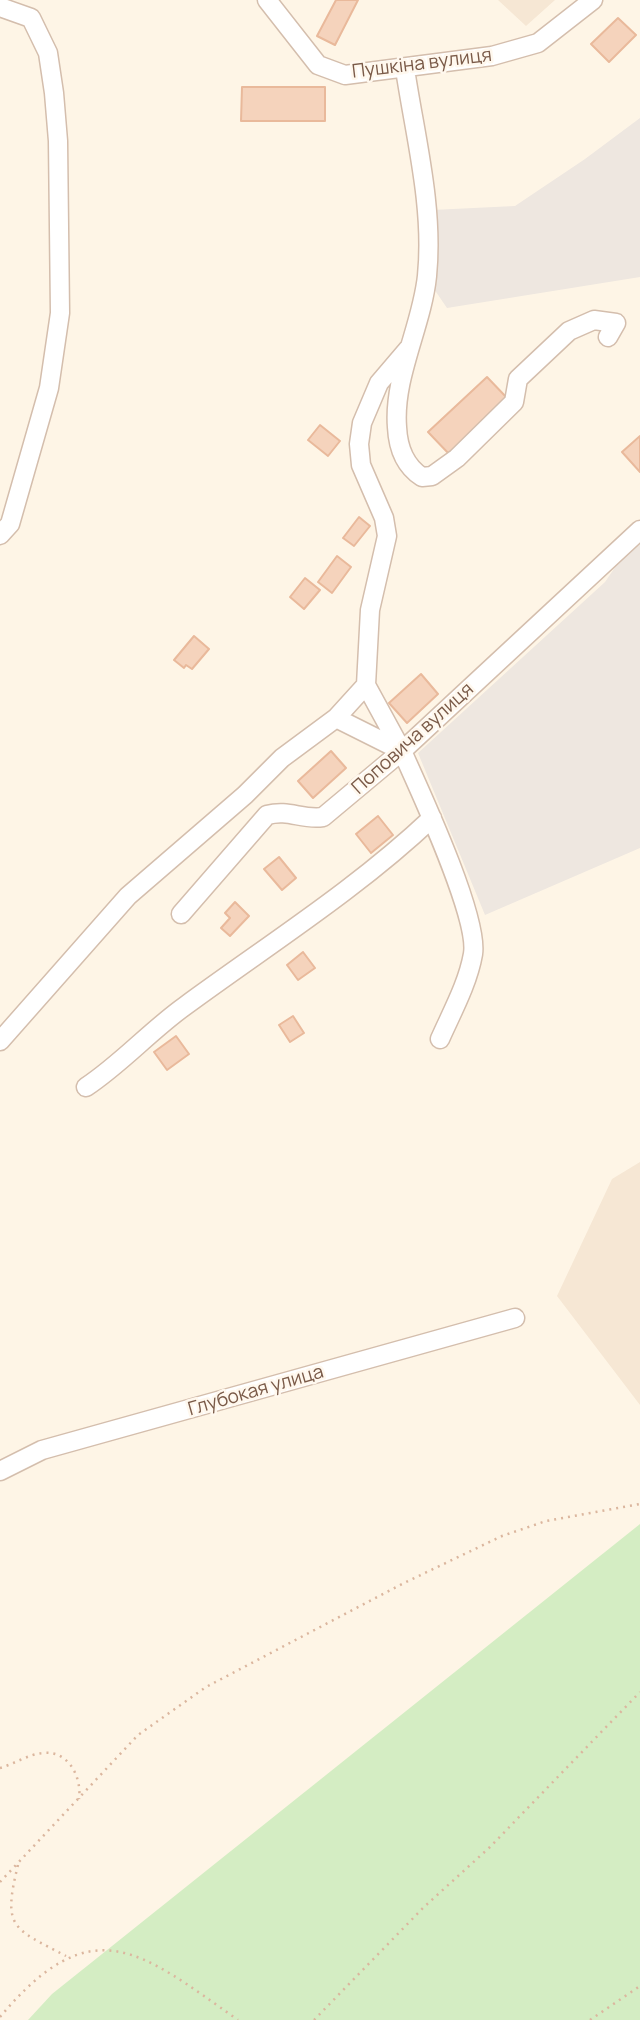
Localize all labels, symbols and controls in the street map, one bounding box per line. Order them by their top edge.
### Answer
street label: Пушкіна вулиця [351,44,493,84]
street label: Поповича вулиця [347,678,479,800]
street label: Глубокая улица [186,1361,326,1421]

